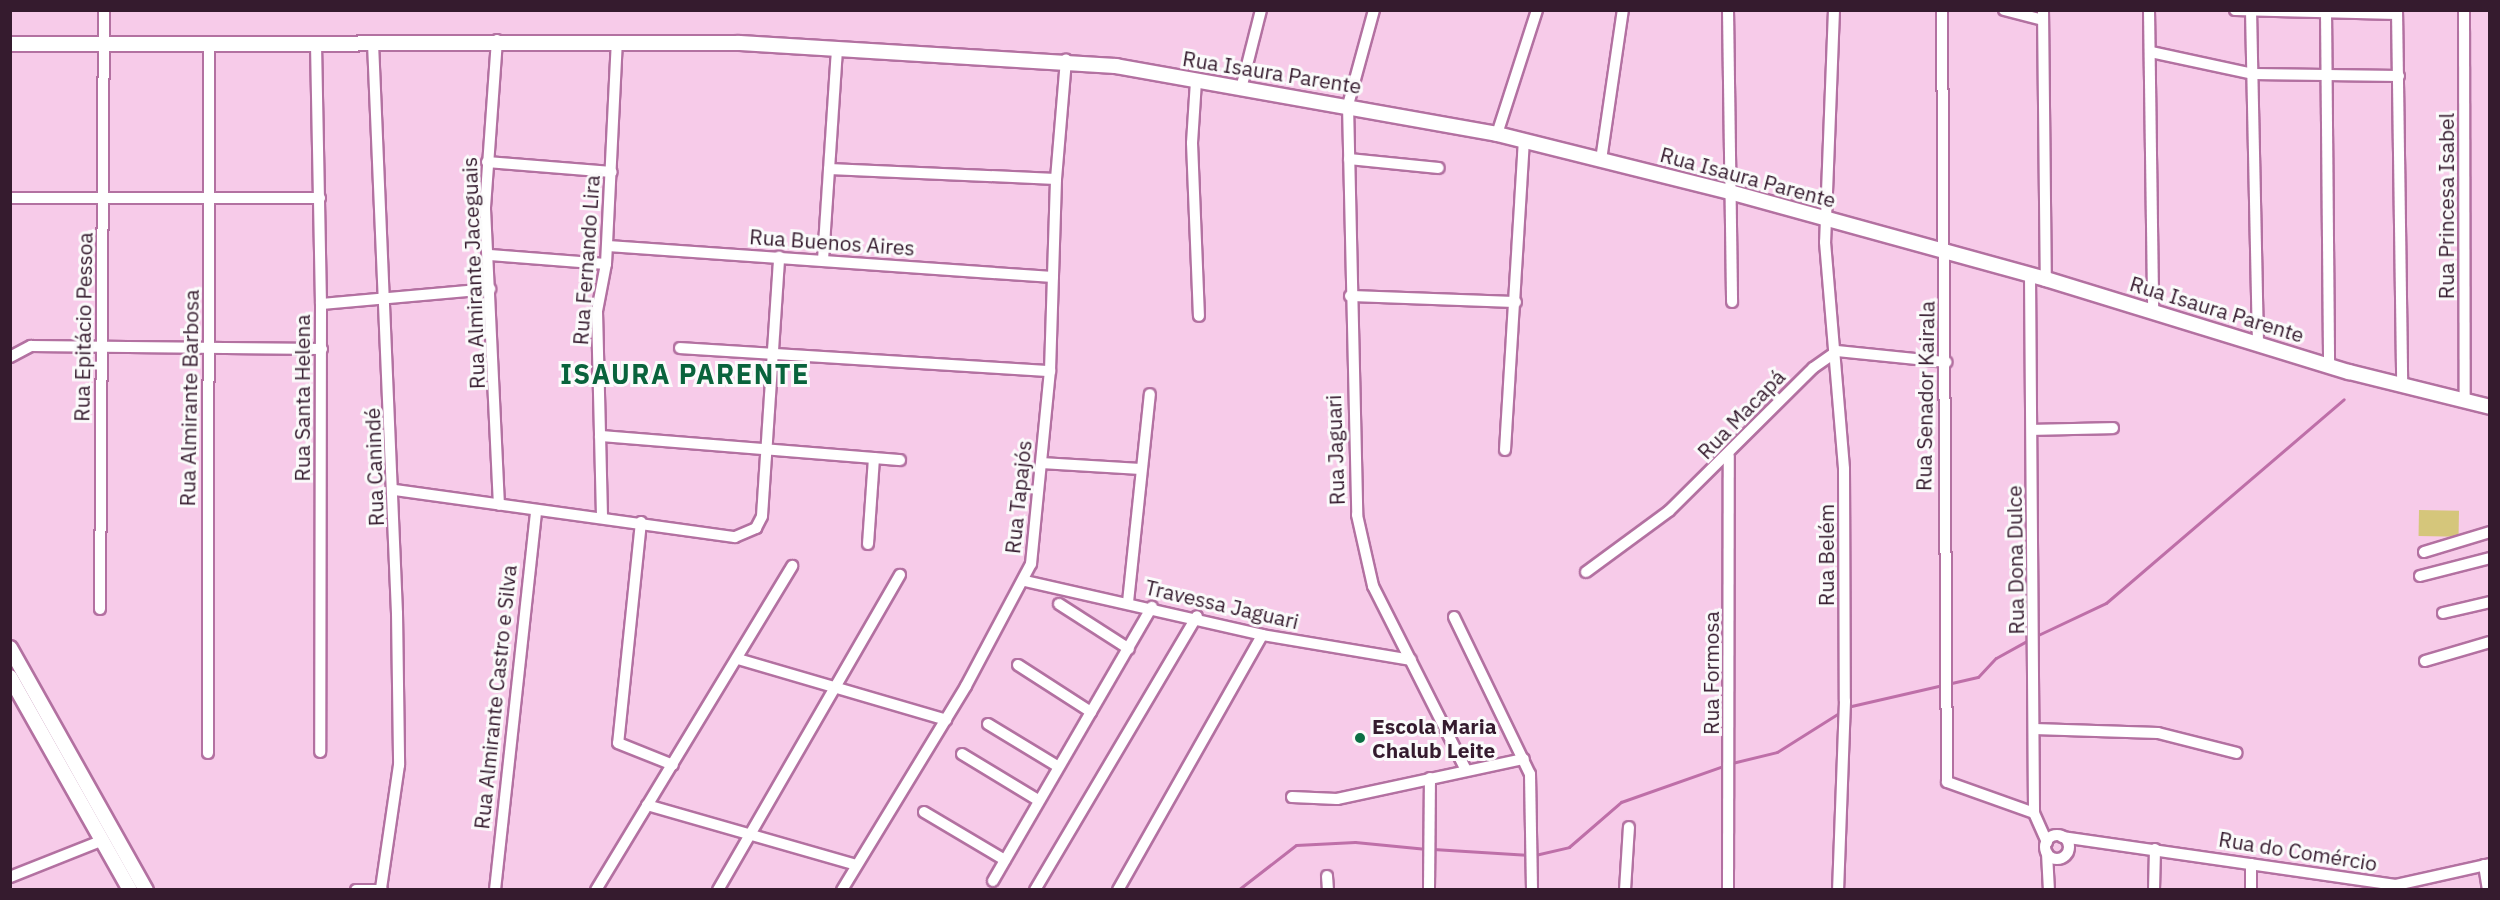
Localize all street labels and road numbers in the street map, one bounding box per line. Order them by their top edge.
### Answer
street label: Rua Isaura Parente [1181,45,1363,99]
street label: Rua Princesa Isabel [2433,113,2459,299]
street label: Rua Isaura Parente [1657,141,1839,213]
street label: Rua Almirante Jaceguais [456,156,490,390]
street label: Rua Fernando Lira [567,174,605,346]
street label: Rua Buenos Aires [748,224,916,260]
street label: Rua Epitácio Pessoa [69,232,97,422]
street label: Rua Isaura Parente [2127,271,2307,347]
street label: Rua Almirante Barbosa [175,289,203,507]
street label: Rua Senador Kairala [1911,301,1939,491]
street label: Rua Santa Helena [289,314,315,482]
street label: Rua Macapá [1692,364,1790,464]
street label: Rua Jaguari [1320,394,1350,506]
street label: Rua Canindé [359,407,389,527]
street label: Rua Tapajós [1000,439,1036,555]
street label: Rua Dona Dulce [2001,485,2029,635]
street label: Rua Belém [1813,504,1839,606]
street label: Rua Almirante Castro e Silva [469,564,521,830]
street label: Travessa Jaguari [1143,574,1301,634]
street label: Rua Formosa [1698,611,1724,735]
street label: Rua do Comércio [2217,826,2379,876]

